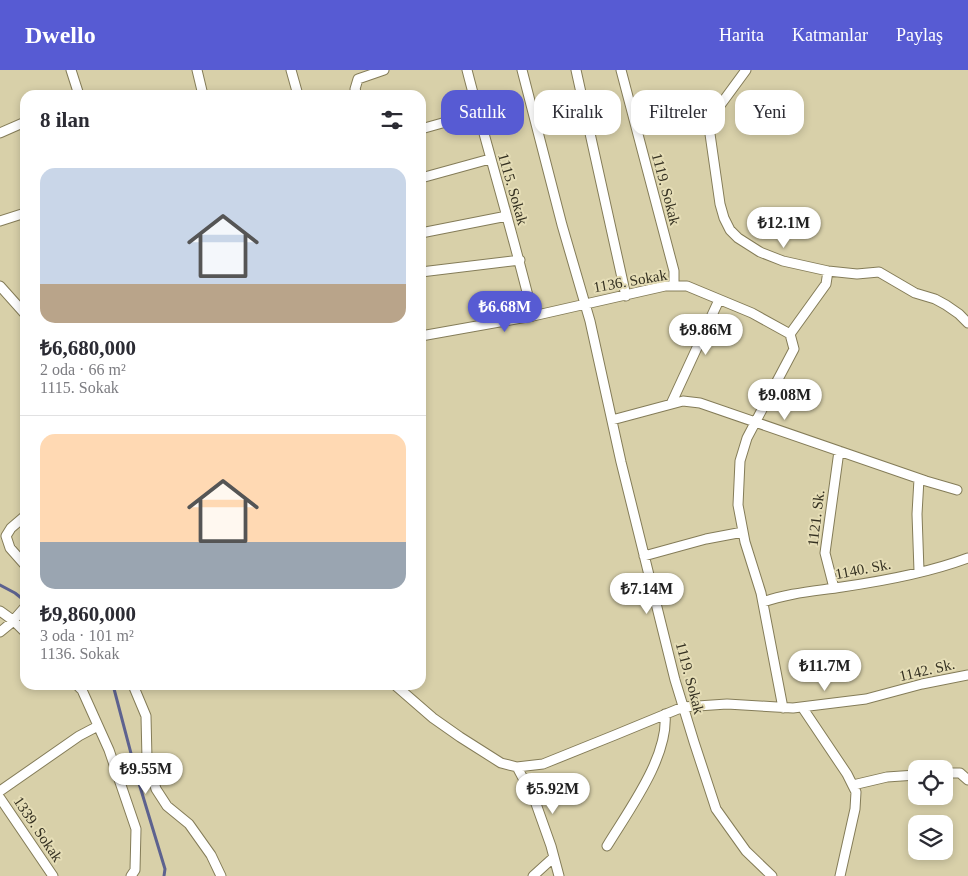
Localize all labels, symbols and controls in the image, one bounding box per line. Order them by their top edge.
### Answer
text: Dwello [25,22,96,48]
text: Harita [719,25,764,45]
text: Katmanlar [792,25,868,45]
text: Paylaş [896,25,943,45]
chip: Satılık [441,90,524,135]
chip: Kiralık [534,90,621,135]
chip: Filtreler [631,90,725,135]
chip: Yeni [735,90,804,135]
icon: filters [378,106,406,134]
text: 8 ilan [40,108,90,132]
street label: 1115. Sokak [495,151,531,227]
street label: 1119. Sokak [649,151,683,227]
icon: home [178,201,268,291]
pin: ₺12.1M [743,206,825,249]
text: ₺12.1M [758,214,810,231]
street label: 1136. Sokak [592,267,669,295]
pin: ₺6.68M [464,290,546,333]
text: ₺6.68M [479,298,531,315]
pin: ₺9.86M [665,314,747,356]
text: ₺9.86M [680,321,732,338]
text: ₺6,680,000 [40,336,136,360]
text: 2 oda · 66 m² [40,361,126,378]
pin: ₺9.08M [744,378,826,421]
text: 1115. Sokak [40,379,119,396]
text: ₺9.08M [759,386,811,403]
icon: home [178,466,268,556]
street label: 1121. Sk. [805,489,827,547]
street label: 1140. Sk. [834,556,892,582]
pin: ₺7.14M [606,572,688,615]
text: ₺7.14M [621,580,673,597]
text: ₺9,860,000 [40,602,136,626]
text: 3 oda · 101 m² [40,627,134,644]
street label: 1119. Sokak [673,640,707,716]
text: 1136. Sokak [40,645,119,662]
pin: ₺11.7M [784,650,866,692]
street label: 1142. Sk. [898,656,956,684]
text: ₺11.7M [799,657,851,674]
pin: ₺9.55M [105,752,187,795]
text: ₺9.55M [120,760,172,777]
map controls [908,760,953,860]
button: locate [908,760,953,805]
pin: ₺5.92M [512,772,594,815]
text: ₺5.92M [527,780,579,797]
street label: 1339. Sokak [10,793,66,865]
button: layers [908,815,953,860]

